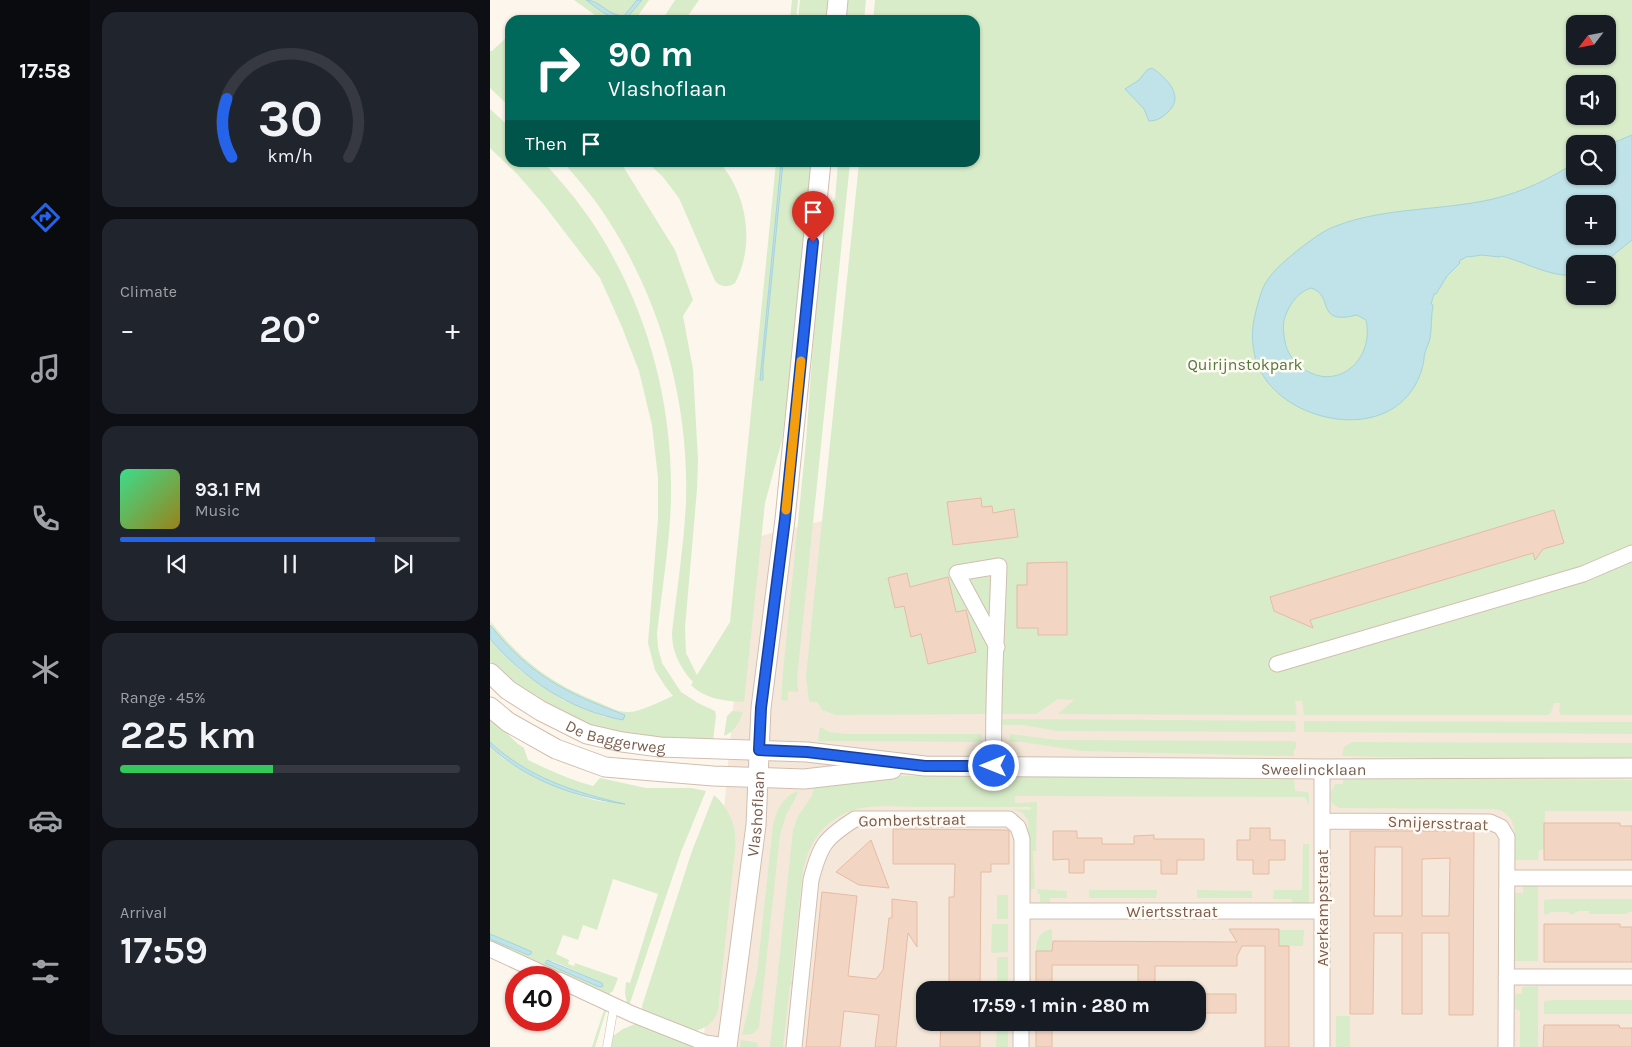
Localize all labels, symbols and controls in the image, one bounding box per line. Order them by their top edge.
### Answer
north arrow [1566,15,1616,65]
map controls [1566,15,1616,305]
text: 90 m [608,34,694,75]
icon: right [525,35,590,100]
text: 17:58 [19,58,71,84]
button: sound [1566,75,1616,125]
text: Vlashoflaan [608,76,727,102]
text: 30 [257,88,323,149]
icon: arrive [577,130,605,158]
text: Then [525,133,567,155]
button: search [1566,135,1616,185]
text: km/h [267,146,313,167]
pin [792,191,834,242]
button: + [1566,195,1616,245]
icon: arrive [799,198,827,226]
icon: directions [28,200,63,235]
button: − [1566,255,1616,305]
text: Climate [120,282,177,301]
text: 20° [259,307,321,352]
text: − [120,313,135,346]
text: + [445,313,460,346]
icon: music [28,351,63,386]
park label: Quirijnstokpark [1187,355,1303,374]
text: 93.1 FM [195,479,261,501]
icon: phone [28,501,63,536]
text: Music [195,501,240,520]
icon: previous [163,550,191,578]
icon: pause [276,550,304,578]
icon: next [389,550,417,578]
icon: climate [28,652,63,687]
text: Range · 45% [120,688,206,707]
text: 225 km [120,713,256,758]
street label: De Baggerweg [563,715,666,757]
position arrow [967,739,1019,791]
street label: Sweelincklaan [1261,759,1366,779]
street label: Vlashoflaan [742,770,768,858]
icon: car [28,803,63,838]
street label: Gombertstraat [858,810,966,830]
street label: Smijersstraat [1387,812,1489,834]
street label: Averkampstraat [1313,850,1332,966]
street label: Wiertsstraat [1126,902,1218,921]
text: Arrival [120,903,167,922]
text: 17:59 [120,928,208,973]
icon: filters [28,954,63,989]
speed limit sign: 40 [505,966,570,1031]
text: 17:59 · 1 min · 280 m [972,995,1150,1017]

